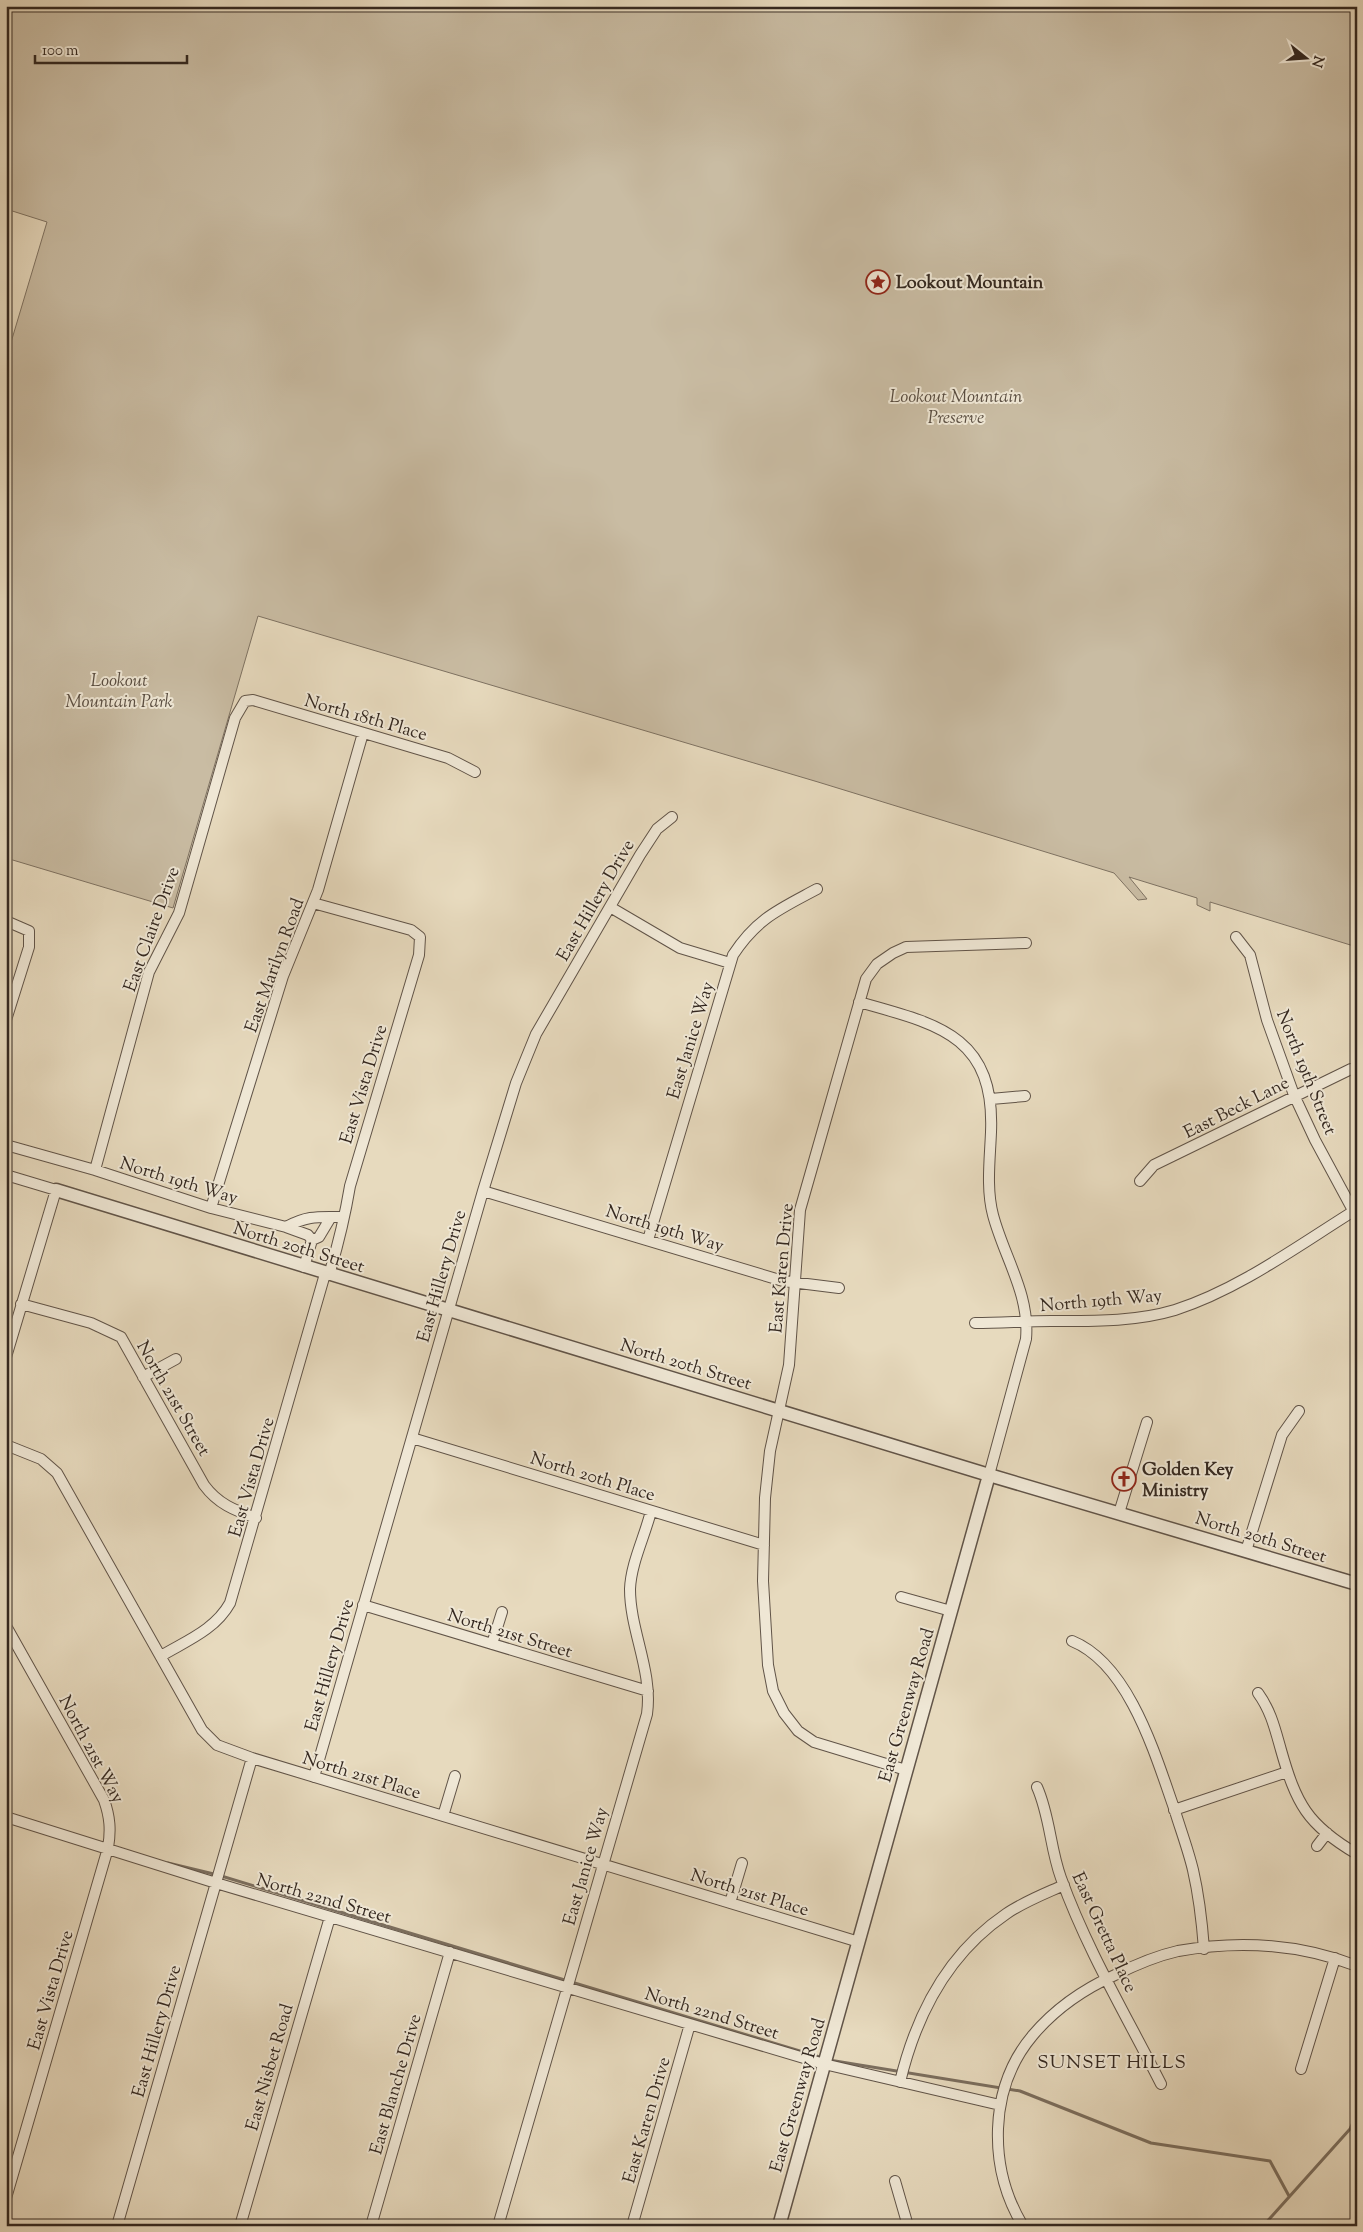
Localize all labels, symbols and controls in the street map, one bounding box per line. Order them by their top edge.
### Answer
scale bar [35,32,188,64]
north arrow [1280,32,1330,82]
text: 100 m [42,41,79,62]
text: N [1305,53,1328,69]
place icon: Lookout Mountain [865,269,891,295]
place label: Lookout Mountain [896,271,1044,297]
park label: Lookout Mountain Preserve [890,385,1023,432]
park label: Lookout Mountain Park [65,669,173,716]
street label: North 18th Place [301,689,430,749]
street label: East Hillery Drive [551,835,642,967]
street label: East Claire Drive [118,864,188,996]
street label: East Marilyn Road [239,895,312,1037]
street label: East Janice Way [662,979,722,1103]
street label: North 19th Street [1268,1006,1342,1139]
street label: East Vista Drive [334,1022,395,1147]
street label: East Beck Lane [1179,1071,1294,1147]
street label: North 19th Way [116,1152,241,1212]
street label: North 19th Way [602,1200,727,1260]
street label: East Karen Drive [764,1202,802,1334]
street label: East Hillery Drive [412,1207,474,1346]
street label: North 20th Street [230,1217,367,1281]
street label: North 19th Way [1039,1284,1163,1320]
street label: North 20th Street [617,1334,754,1398]
street label: North 21st Street [129,1336,216,1462]
street label: East Vista Drive [223,1415,282,1540]
street label: North 20th Place [527,1447,658,1509]
place label: Golden Key Ministry [1142,1458,1234,1505]
church icon: Golden Key Ministry [1111,1466,1137,1492]
street label: North 20th Street [1192,1507,1329,1571]
street label: East Hillery Drive [300,1596,362,1735]
street label: North 21st Street [444,1604,575,1666]
street label: East Greenway Road [873,1625,942,1786]
street label: North 21st Way [51,1691,130,1809]
street label: North 21st Place [299,1747,424,1807]
street label: East Janice Way [558,1804,616,1929]
street label: North 21st Place [687,1864,812,1924]
street label: North 22nd Street [253,1868,394,1932]
street label: East Gretta Place [1064,1868,1142,1997]
street label: East Vista Drive [22,1928,81,2053]
street label: East Hillery Drive [127,1962,189,2101]
street label: North 22nd Street [641,1982,782,2048]
street label: East Nisbet Road [240,2001,301,2134]
street label: East Blanche Drive [364,2011,429,2158]
street label: East Greenway Road [764,2015,833,2176]
district label: SUNSET HILLS [1037,2050,1187,2077]
street label: East Karen Drive [617,2054,678,2187]

